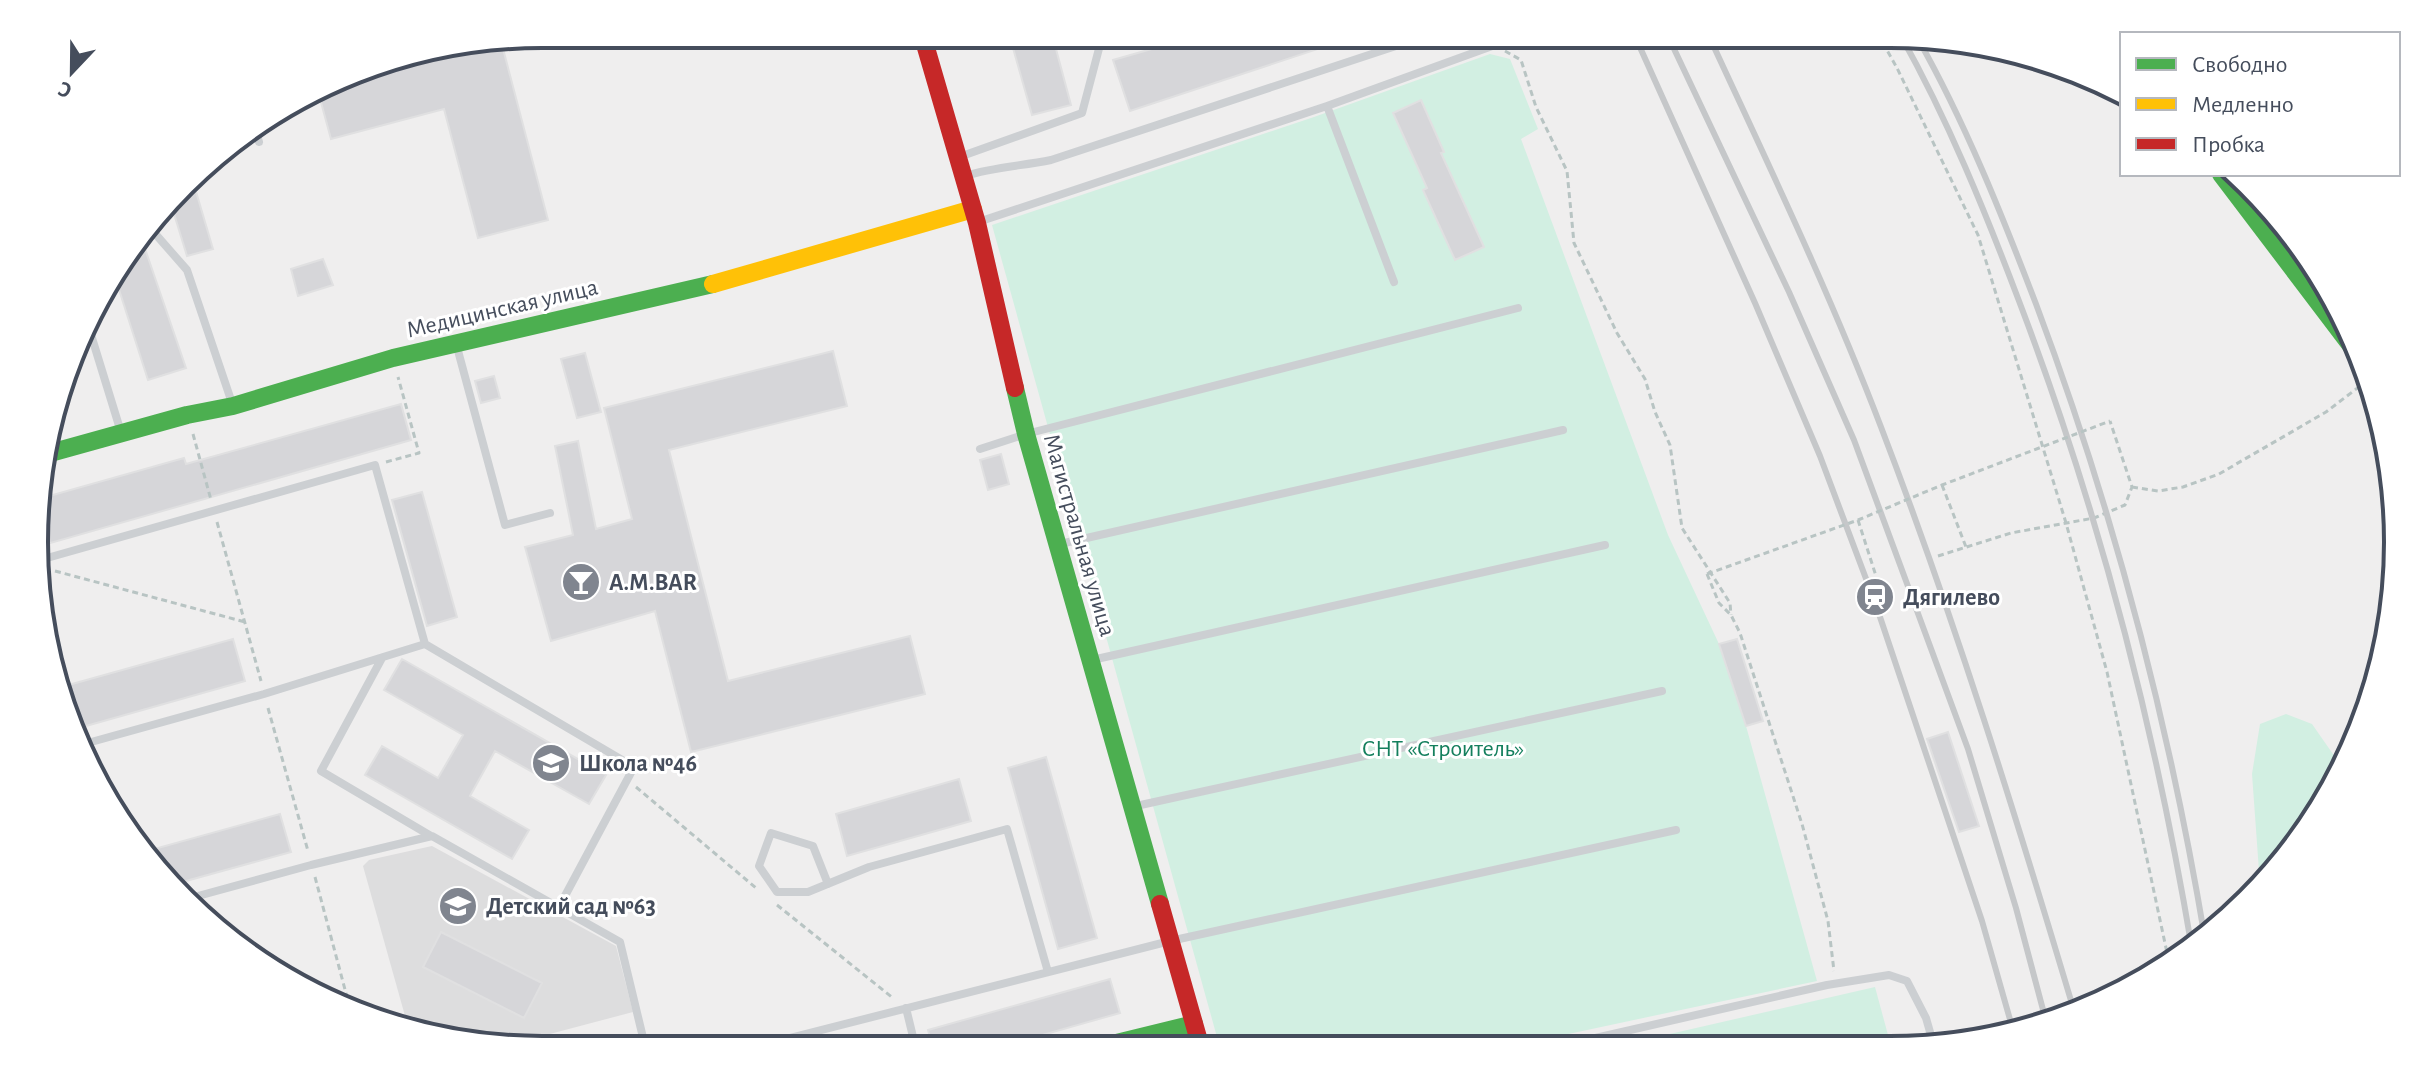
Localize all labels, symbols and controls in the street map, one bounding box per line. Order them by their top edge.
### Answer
north arrow [32,32,112,112]
legend [2120,32,2400,176]
text: Свободно [2192,53,2287,77]
text: С [55,77,75,102]
text: Медленно [2192,93,2294,117]
text: Пробка [2192,133,2265,157]
street label: Медицинская улица [404,275,600,343]
street label: Магистральная улица [1039,431,1119,639]
bar icon: А.М.BAR [560,561,602,603]
place label: А.М.BAR [609,571,697,595]
station icon: Дягилево [1854,576,1896,618]
place label: Дягилево [1903,586,2000,610]
park label: СНТ «Строитель» [1362,737,1524,761]
school or university icon: Школа №46 [530,742,572,784]
place label: Школа №46 [579,752,697,776]
school or university icon: Детский сад №63 [437,885,479,927]
place label: Детский сад №63 [486,895,656,919]

